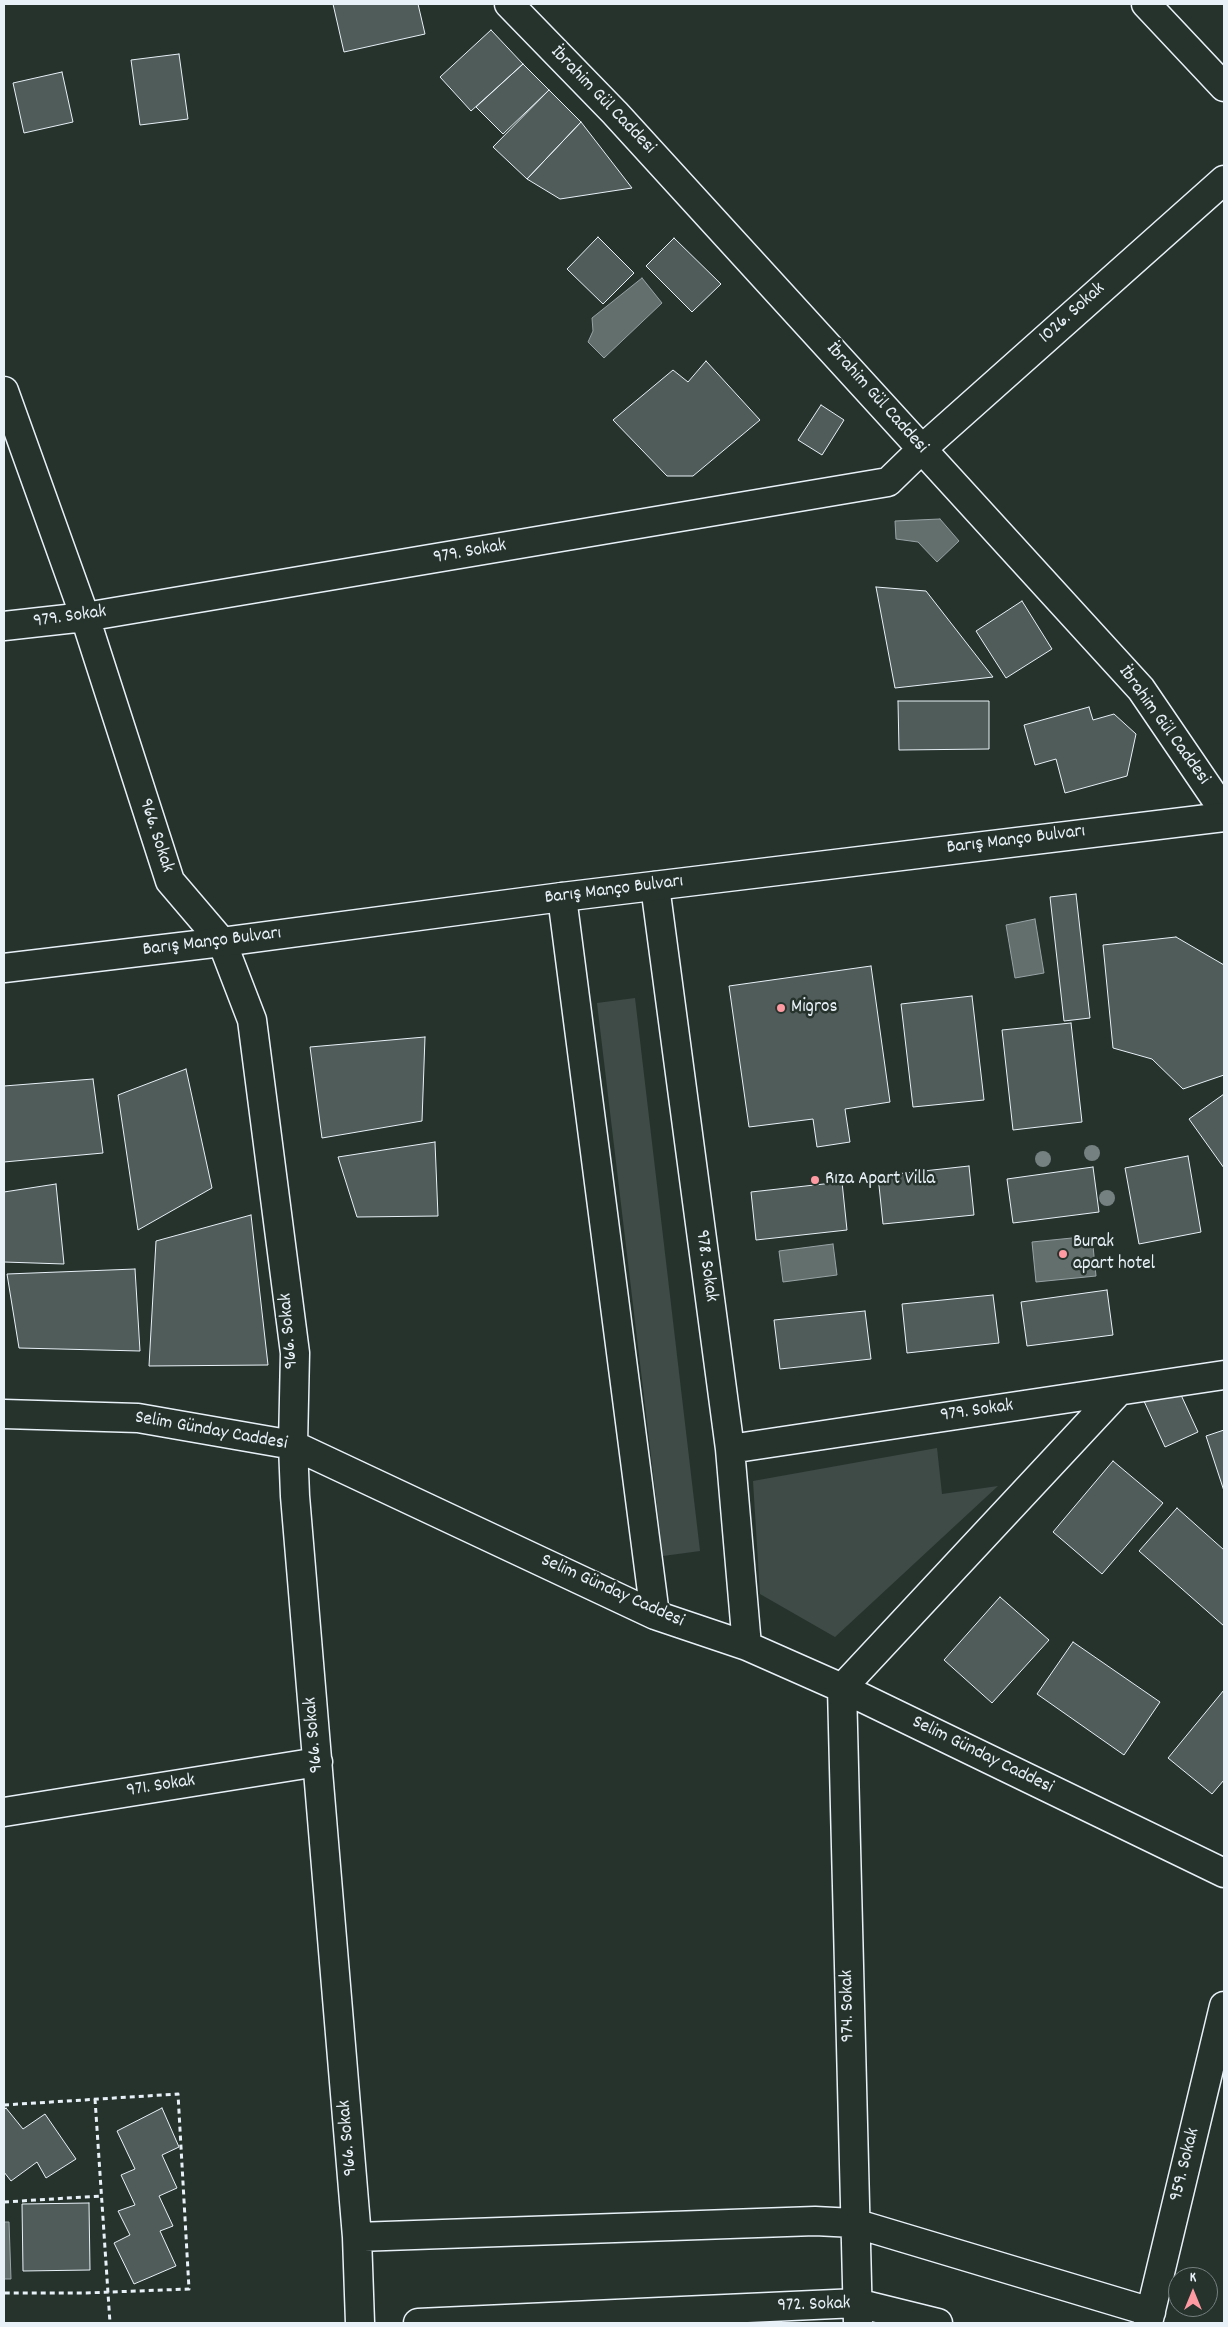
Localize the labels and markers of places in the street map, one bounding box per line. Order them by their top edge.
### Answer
place label: Migros [791,997,837,1019]
marker: Migros [775,1002,787,1014]
place label: Rıza Apart Villa [825,1169,935,1191]
marker: Rıza Apart Villa [809,1174,821,1186]
place label: Burak apart hotel [1073,1232,1155,1276]
marker: Burak apart hotel [1057,1248,1069,1260]

